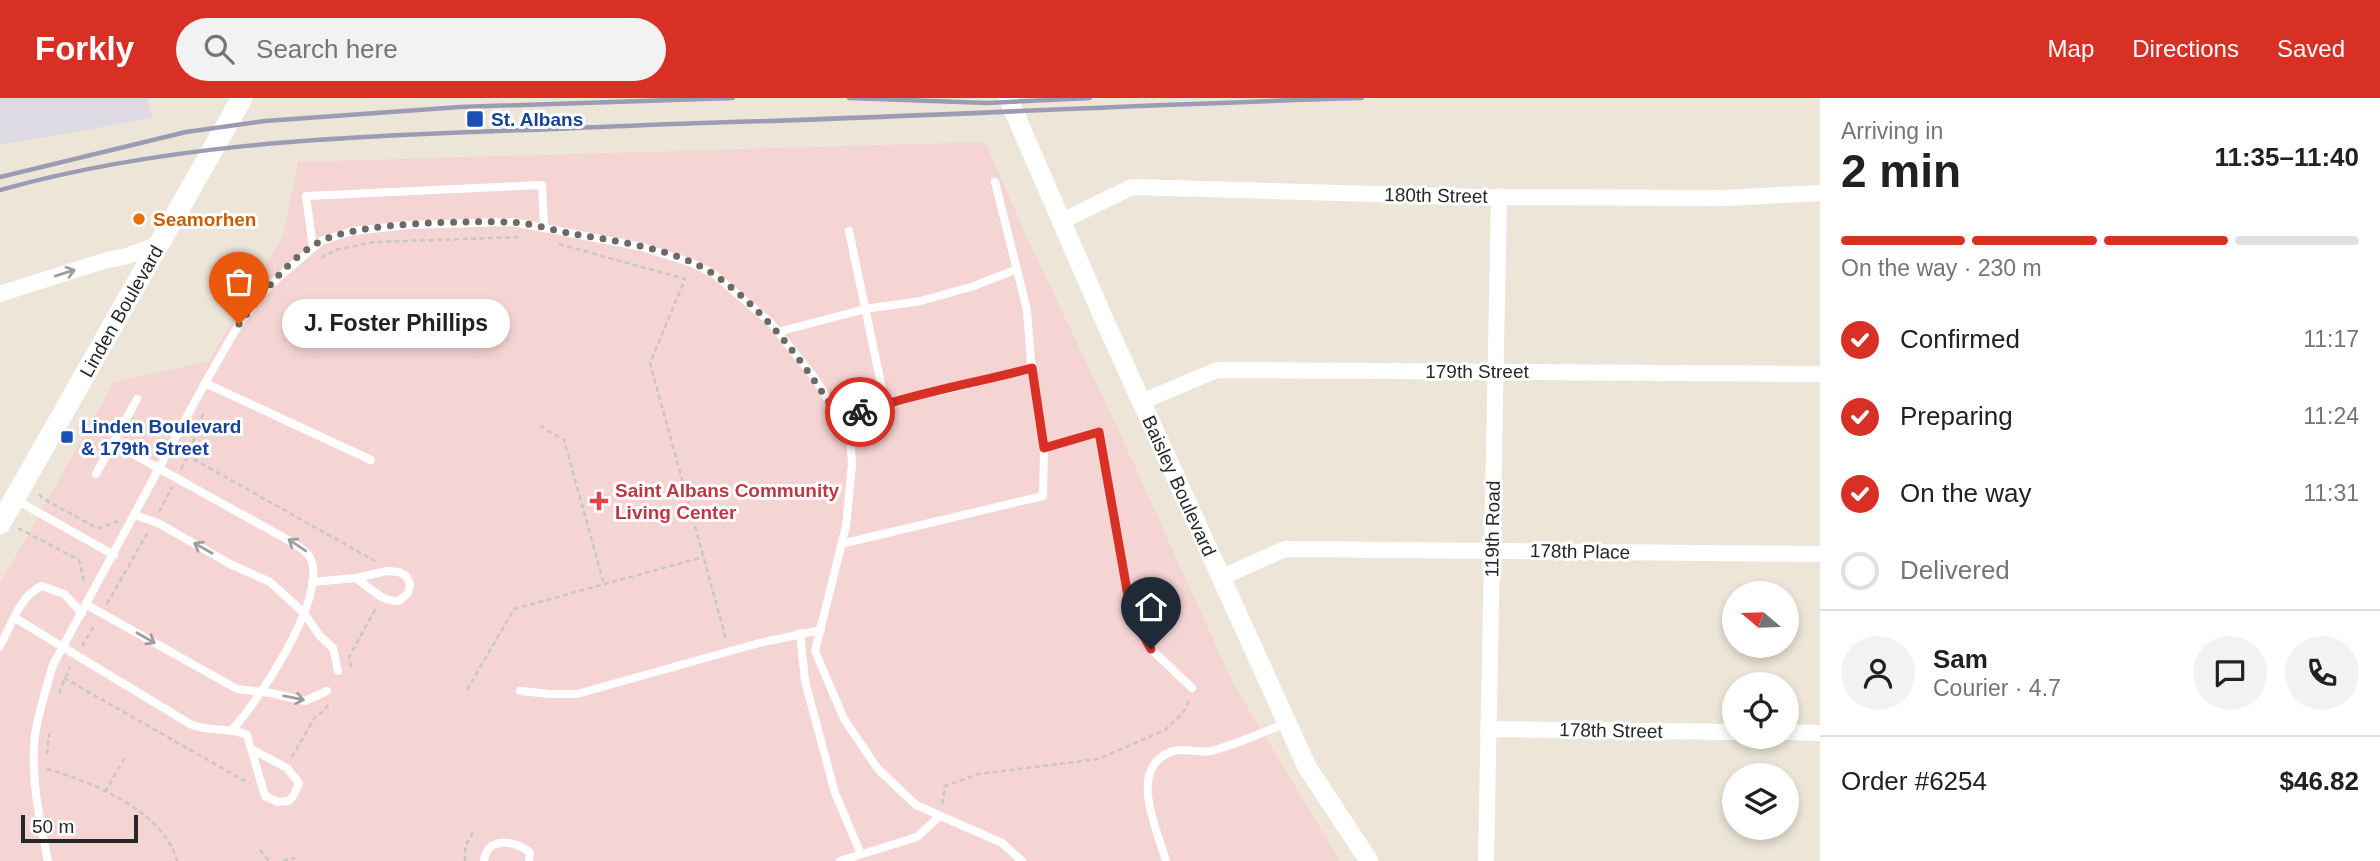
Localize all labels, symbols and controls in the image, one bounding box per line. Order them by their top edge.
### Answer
search box [176,18,666,81]
text: Forkly [35,30,134,67]
icon: search [200,30,238,68]
text: Search here [256,34,398,64]
text: Map [2048,35,2094,62]
text: Directions [2132,35,2239,62]
text: Saved [2277,35,2345,62]
marker: St. Albans [465,109,485,129]
place label: St. Albans [491,109,583,130]
text: Arriving in [1841,118,1943,144]
text: 11:35–11:40 [2214,142,2359,172]
text: 2 min [1841,145,1961,197]
street label: 180th Street [1384,184,1489,207]
place label: Seamorhen [153,209,256,230]
marker: Seamorhen [131,211,147,227]
street label: Linden Boulevard [76,242,167,381]
pin [209,252,269,324]
text: On the way · 230 m [1841,255,2042,281]
icon: bag [220,263,258,301]
one-way arrow [54,266,76,279]
callout: J. Foster Phillips [281,300,508,348]
text: J. Foster Phillips [304,310,488,336]
icon: check [1841,321,1879,359]
text: Confirmed [1900,324,2020,354]
text: 11:17 [2303,326,2359,352]
street label: 179th Street [1425,361,1529,382]
courier [825,377,895,447]
icon: bike [841,393,879,431]
icon: check [1841,398,1879,436]
text: Preparing [1900,401,2013,431]
text: 11:24 [2303,403,2359,429]
street label: Baisley Boulevard [1138,412,1220,560]
place label: Linden Boulevard & 179th Street [81,416,241,459]
marker: Linden Boulevard & 179th Street [59,429,75,445]
icon: check [1841,475,1879,513]
text: On the way [1900,478,2032,508]
place label: Saint Albans Community Living Center [615,480,840,523]
street label: 119th Road [1481,480,1504,578]
text: 11:31 [2303,480,2359,506]
marker: Saint Albans Community Living Center [589,491,609,511]
one-way arrow [287,538,307,552]
street label: 178th Place [1530,540,1630,563]
one-way arrow [193,541,213,555]
text: Delivered [1900,555,2010,585]
pin [1121,577,1181,649]
north arrow [1722,581,1799,658]
map controls [1722,581,1799,840]
icon: home [1132,588,1170,626]
one-way arrow [136,631,156,645]
button: person [1841,636,1915,710]
button: chat [2193,636,2267,710]
button: phone [2285,636,2359,710]
text: Sam [1933,644,1988,674]
button: locate [1722,672,1799,749]
text: Courier · 4.7 [1933,675,2061,701]
one-way arrow [282,692,305,706]
street label: 178th Street [1559,719,1664,742]
button: layers [1722,763,1799,840]
text: Order #6254 [1841,766,1987,796]
text: $46.82 [2279,766,2359,796]
scale bar [21,812,138,844]
text: 50 m [32,816,74,837]

